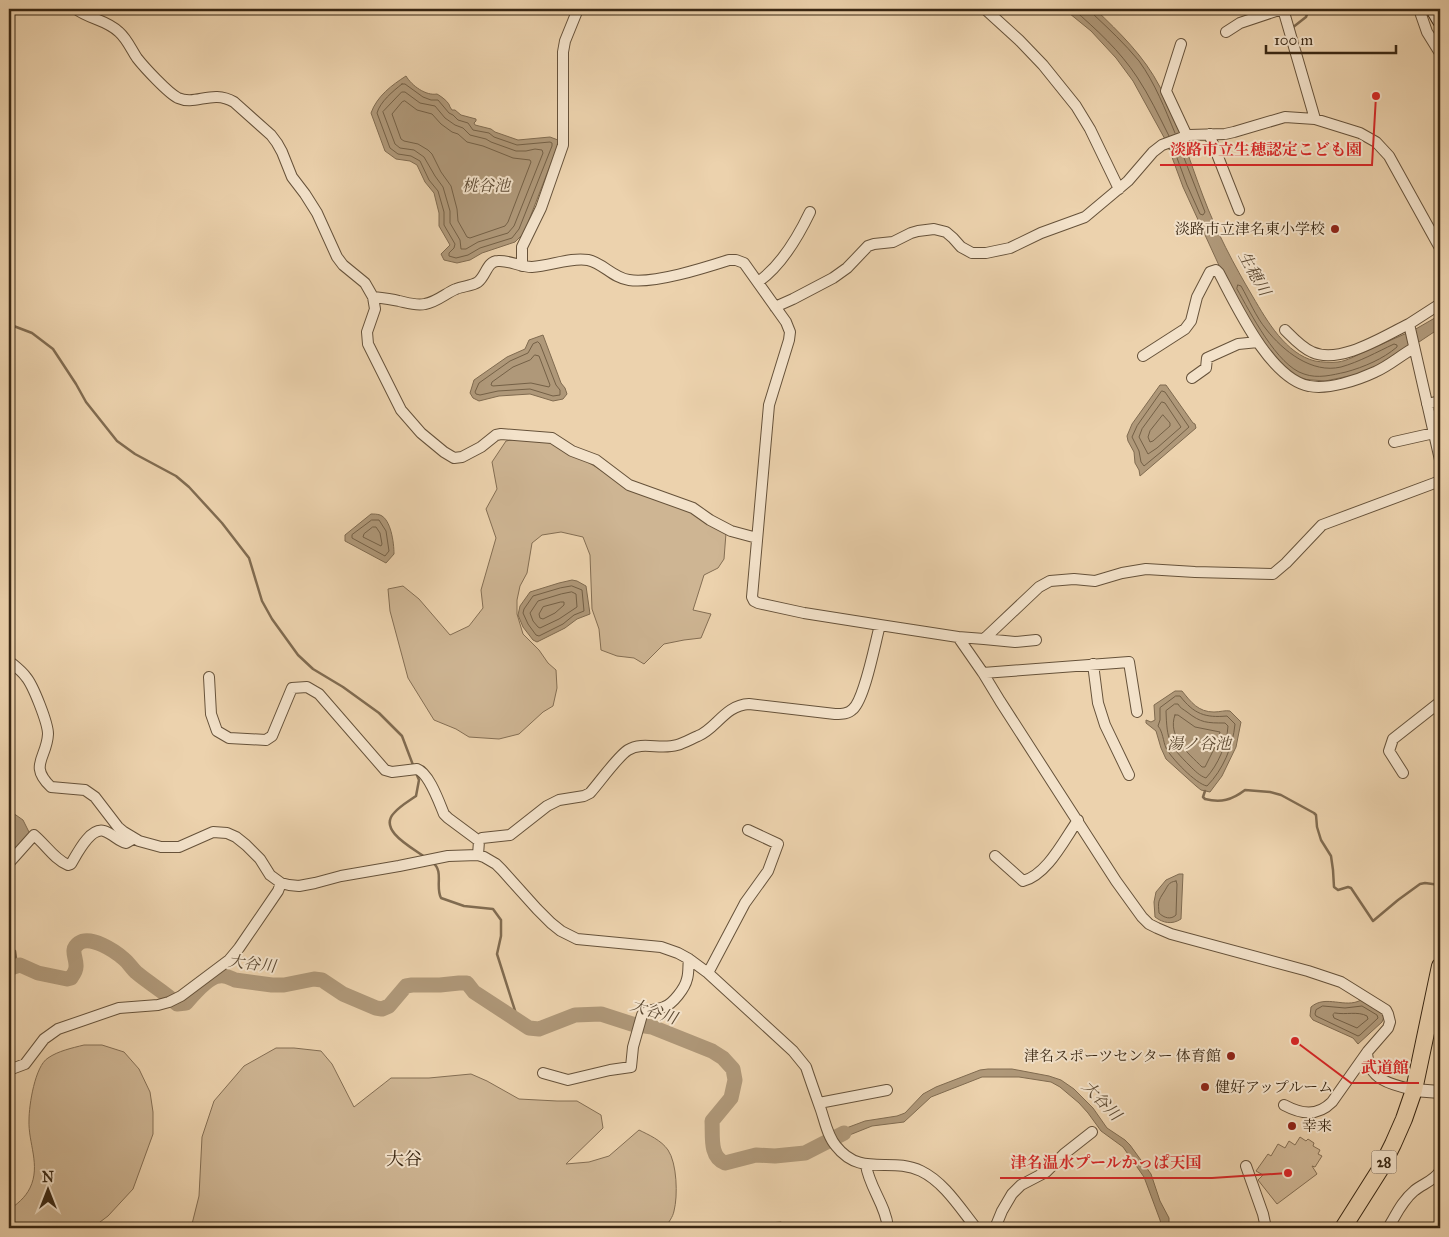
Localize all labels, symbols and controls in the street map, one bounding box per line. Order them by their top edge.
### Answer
scale bar [1266,22,1396,54]
text: 100 m [1274,31,1314,49]
callout: 淡路市立生穂認定こども園 [1160,134,1372,165]
text: 淡路市立生穂認定こども園 [1170,140,1362,159]
water label: 桃谷池 [462,176,512,195]
place label: 淡路市立津名東小学校 [1175,220,1325,238]
marker: 淡路市立津名東小学校 [1329,223,1341,235]
water label: 生穂川 [1235,248,1275,301]
water label: 湯ノ谷池 [1167,734,1233,753]
water label: 大谷川 [227,951,279,976]
water label: 大谷川 [628,995,682,1029]
place label: 津名スポーツセンター 体育館 [1024,1047,1221,1065]
marker: 津名スポーツセンター 体育館 [1225,1050,1237,1062]
callout: 武道館 [1351,1052,1419,1083]
text: 武道館 [1361,1058,1409,1077]
water label: 大谷川 [1078,1076,1127,1126]
place label: 健好アップルーム [1215,1078,1333,1096]
marker: 健好アップルーム [1199,1081,1211,1093]
place label: 幸来 [1302,1117,1332,1135]
marker: 幸来 [1286,1120,1298,1132]
callout: 津名温水プールかっぱ天国 [1000,1147,1212,1178]
district label: 大谷 [386,1148,422,1170]
road number: 28 [1372,1150,1396,1174]
text: 津名温水プールかっぱ天国 [1010,1153,1202,1172]
north arrow [22,1164,72,1214]
text: N [42,1169,54,1186]

